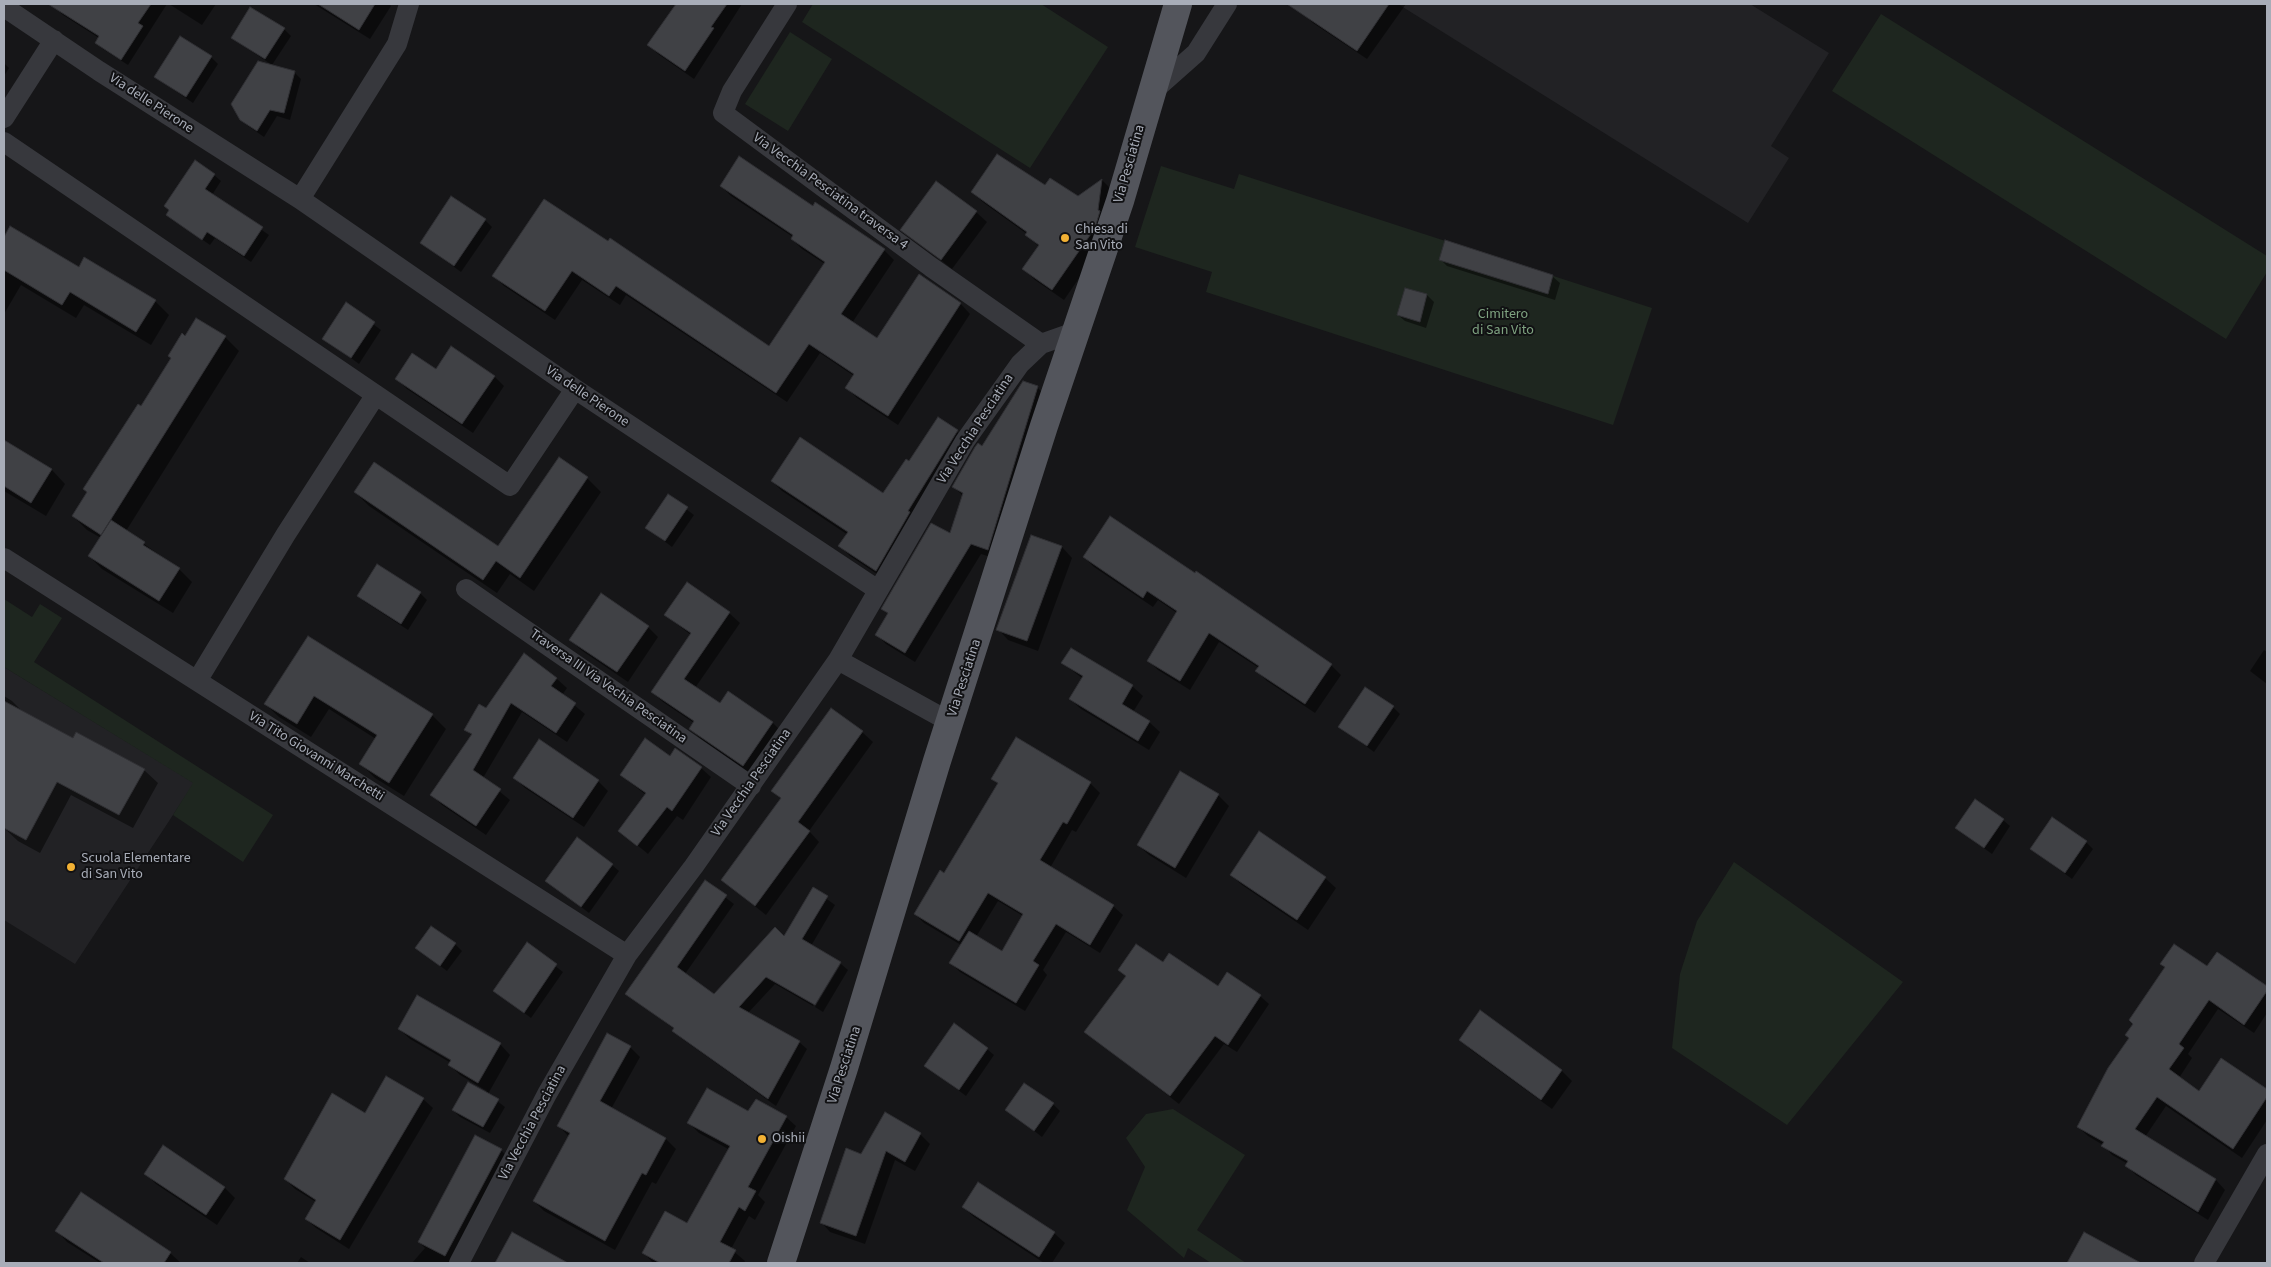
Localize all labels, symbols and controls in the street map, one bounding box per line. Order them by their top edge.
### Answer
street label: Via delle Pierone [106,70,196,138]
street label: Via Pesciatina [1111,123,1149,205]
street label: Via Vecchia Pesciatina traversa 4 [749,130,911,254]
place label: Chiesa di San Vito [1075,222,1128,254]
marker: Chiesa di San Vito [1059,232,1071,244]
park label: Cimitero di San Vito [1472,307,1534,340]
street label: Via delle Pierone [542,363,632,431]
street label: Via Vecchia Pesciatina [934,371,1018,487]
street label: Traversa III Via Vechia Pesciatina [526,626,690,748]
street label: Via Pesciatina [945,637,985,719]
street label: Via Tito Giovanni Marchetti [245,708,387,806]
street label: Via Vecchia Pesciatina [708,726,796,840]
place label: Scuola Elementare di San Vito [81,851,191,884]
marker: Scuola Elementare di San Vito [65,861,77,873]
street label: Via Pesciatina [825,1024,865,1106]
street label: Via Vecchia Pesciatina [496,1063,570,1183]
place label: Oishii [772,1131,805,1147]
marker: Oishii [756,1133,768,1145]

